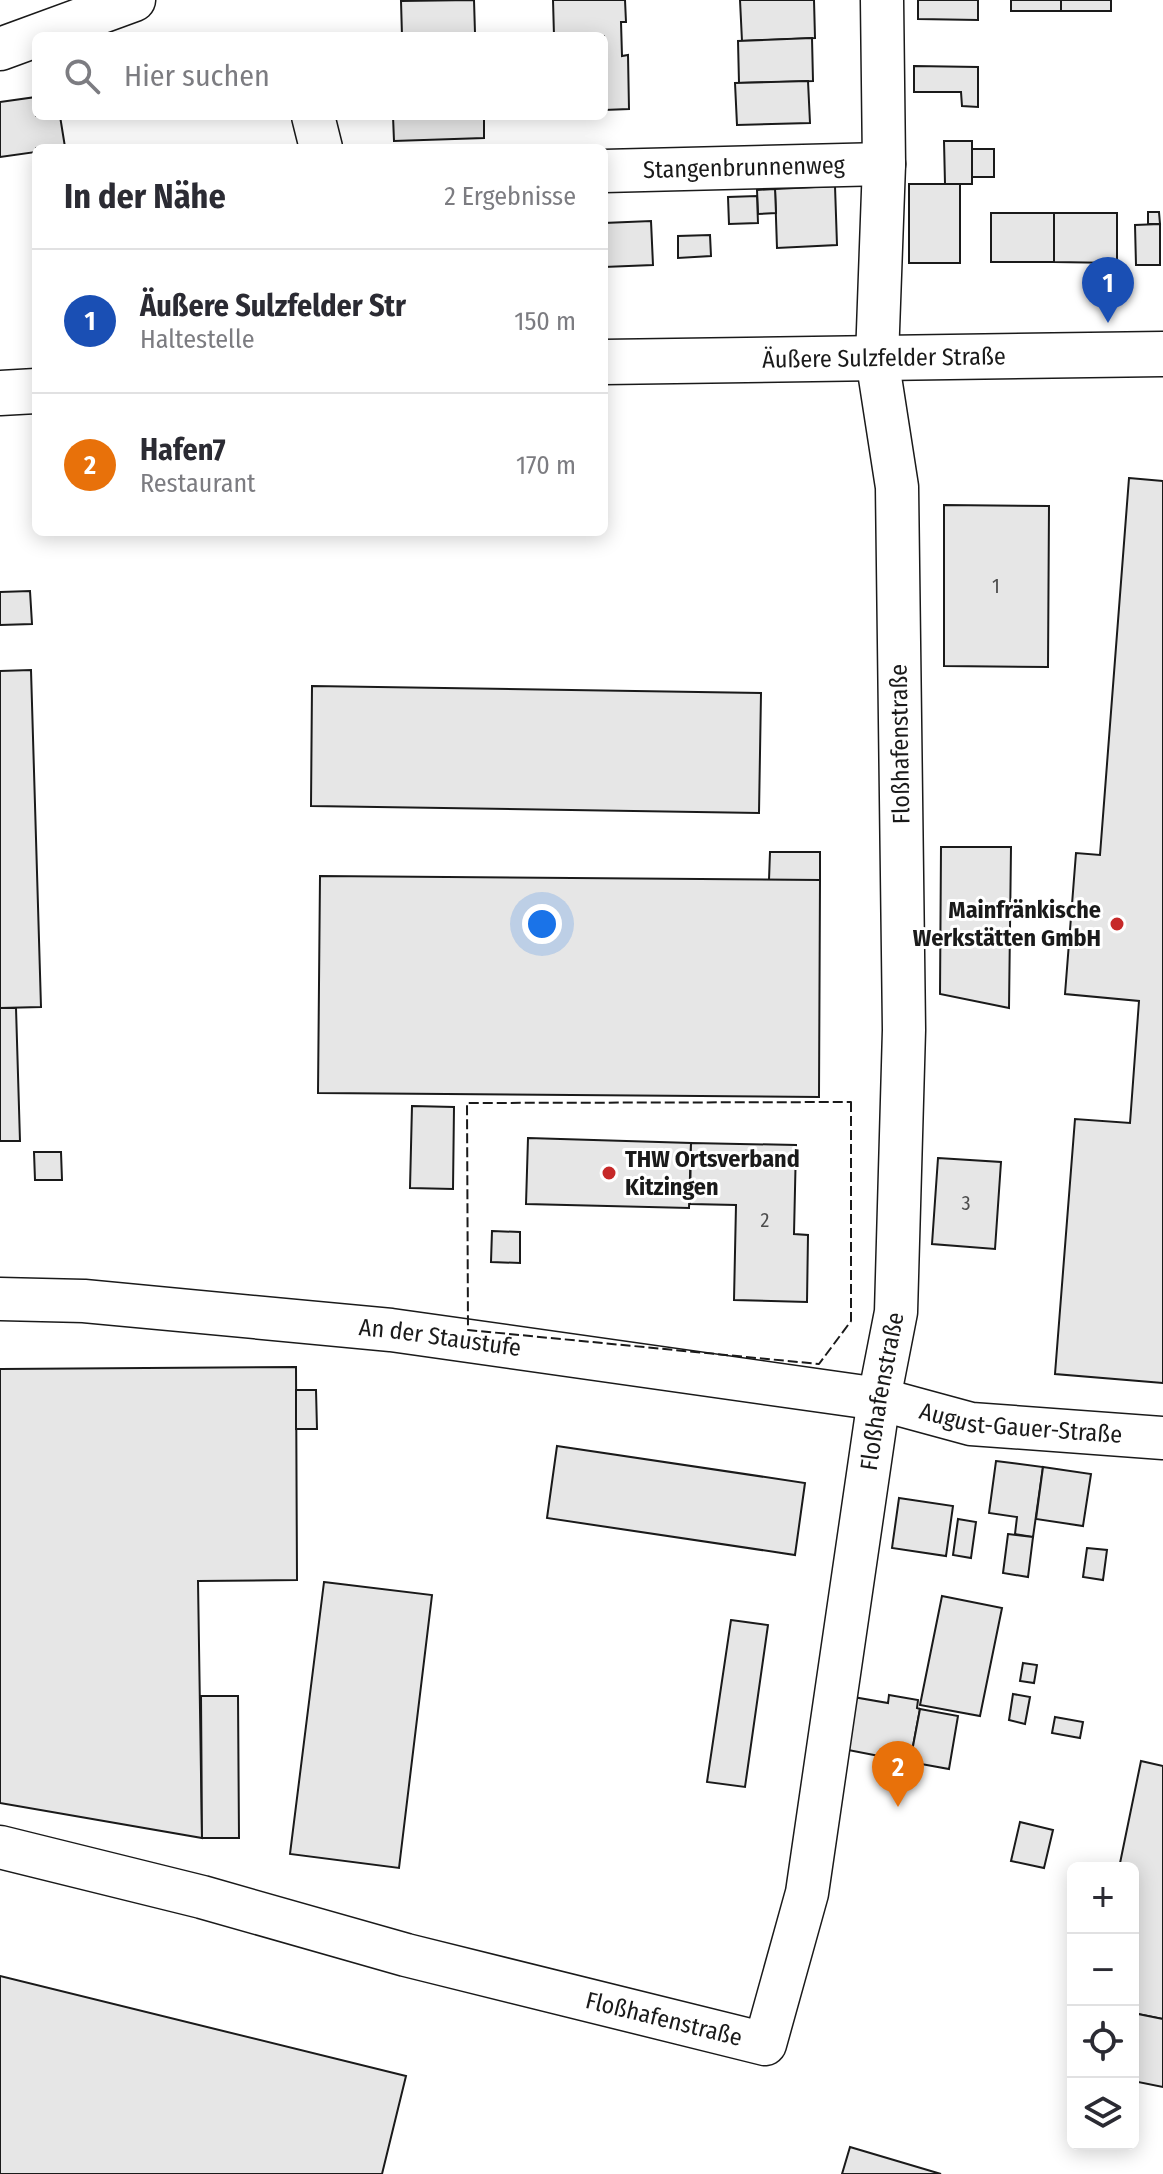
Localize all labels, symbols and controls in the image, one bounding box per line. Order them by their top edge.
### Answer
search box [32,32,608,120]
icon: search [60,54,104,98]
text: Hier suchen [124,58,270,94]
street label: Stangenbrunnenweg [643,151,846,184]
text: In der Nähe [64,176,226,217]
text: 2 Ergebnisse [444,181,576,212]
pin: 1 [1082,257,1134,323]
text: Äußere Sulzfelder Str [140,288,406,324]
text: 1 [85,306,96,337]
text: 150 m [514,306,576,337]
text: Haltestelle [140,324,255,355]
street label: Äußere Sulzfelder Straße [762,342,1006,374]
text: Hafen7 [140,432,226,468]
text: 2 [84,450,96,481]
text: 170 m [516,450,576,481]
text: Restaurant [140,468,256,499]
house number: 1 [992,574,1000,598]
street label: Floßhafenstraße [885,664,915,824]
place label: Mainfränkische Werkstätten GmbH [913,896,1101,952]
your location [522,904,562,944]
marker: Mainfränkische Werkstätten GmbH [1108,915,1126,933]
place label: THW Ortsverband Kitzingen [625,1145,800,1201]
marker: THW Ortsverband Kitzingen [600,1164,618,1182]
house number: 3 [961,1191,971,1215]
house number: 2 [761,1208,770,1232]
street label: Floßhafenstraße [855,1310,910,1472]
street label: An der Staustufe [358,1313,523,1362]
street label: August-Gauer-Straße [917,1397,1123,1449]
pin: 2 [872,1741,924,1807]
map controls [1067,1862,1139,2150]
button: + [1067,1862,1139,1934]
button: − [1067,1934,1139,2006]
street label: Floßhafenstraße [583,1986,745,2052]
button: locate [1067,2006,1139,2078]
button: layers [1067,2078,1139,2150]

